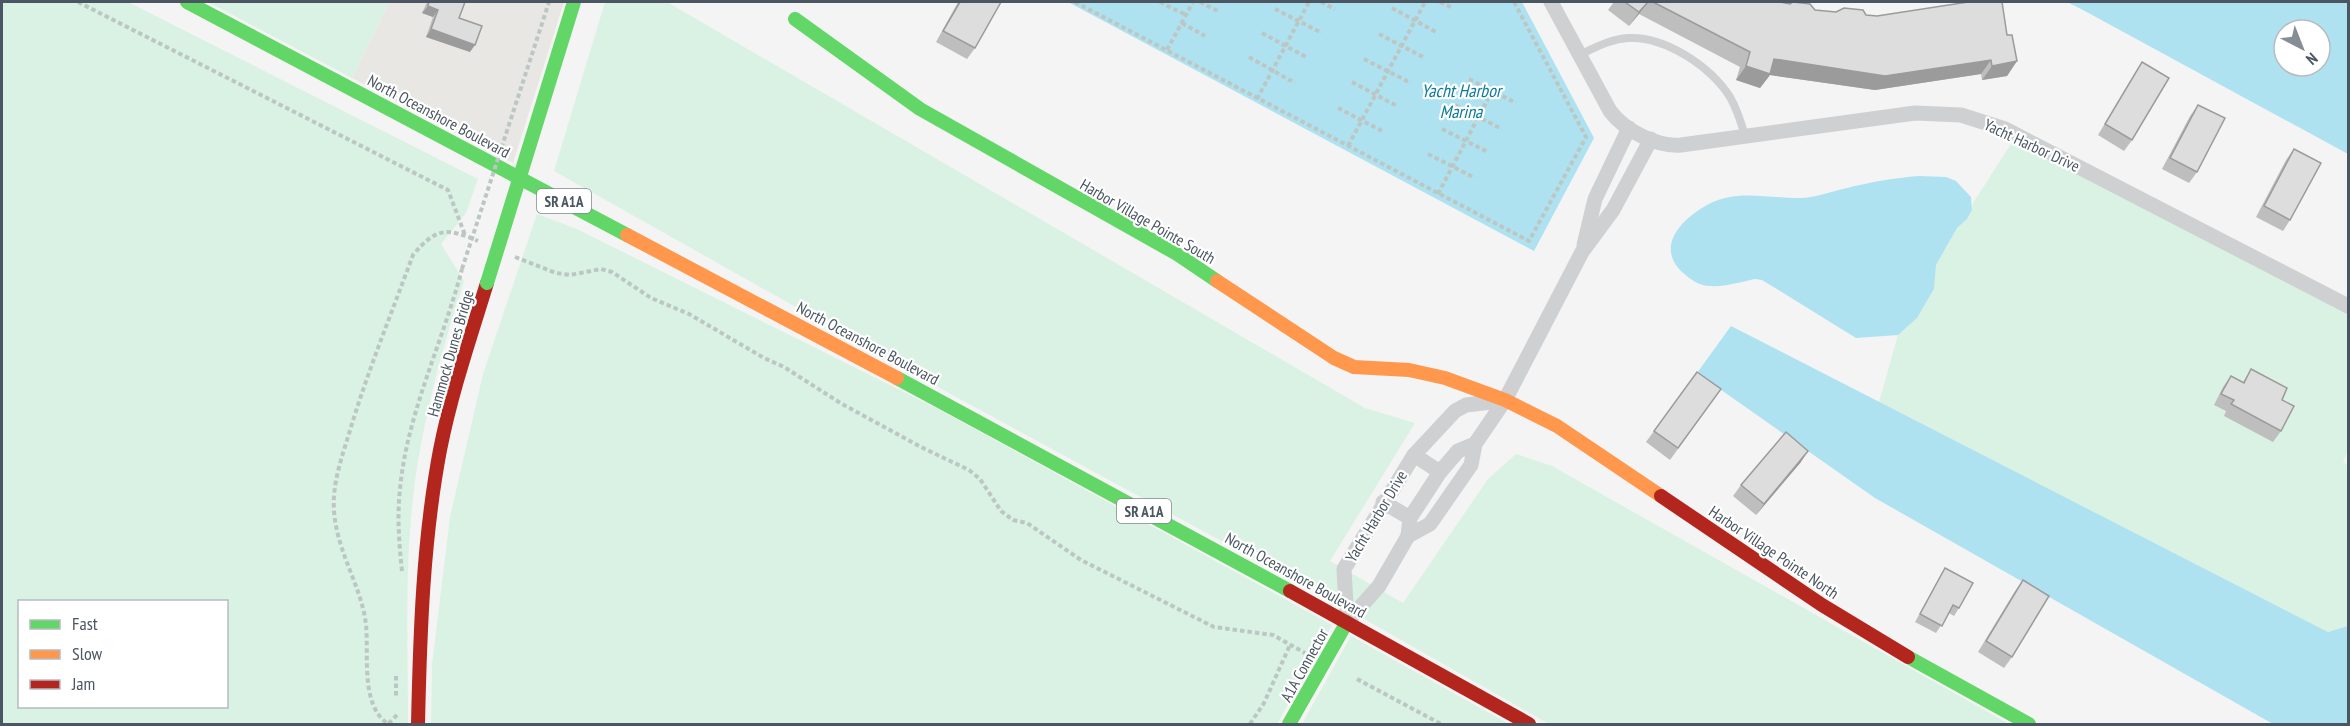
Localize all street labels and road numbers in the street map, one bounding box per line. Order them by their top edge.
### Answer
street label: North Oceanshore Boulevard [364,70,514,162]
street label: Yacht Harbor Drive [1981,114,2083,176]
street label: Harbor Village Pointe South [1077,174,1219,268]
road number: SR A1A [537,189,591,213]
street label: Hammock Dunes Bridge [422,287,478,419]
street label: North Oceanshore Boulevard [793,297,943,389]
street label: Yacht Harbor Drive [1341,467,1411,565]
road number: SR A1A [1117,499,1171,523]
street label: Harbor Village Pointe North [1705,501,1843,603]
street label: North Oceanshore Boulevard [1222,528,1370,622]
street label: A1A Connector [1276,624,1333,705]

